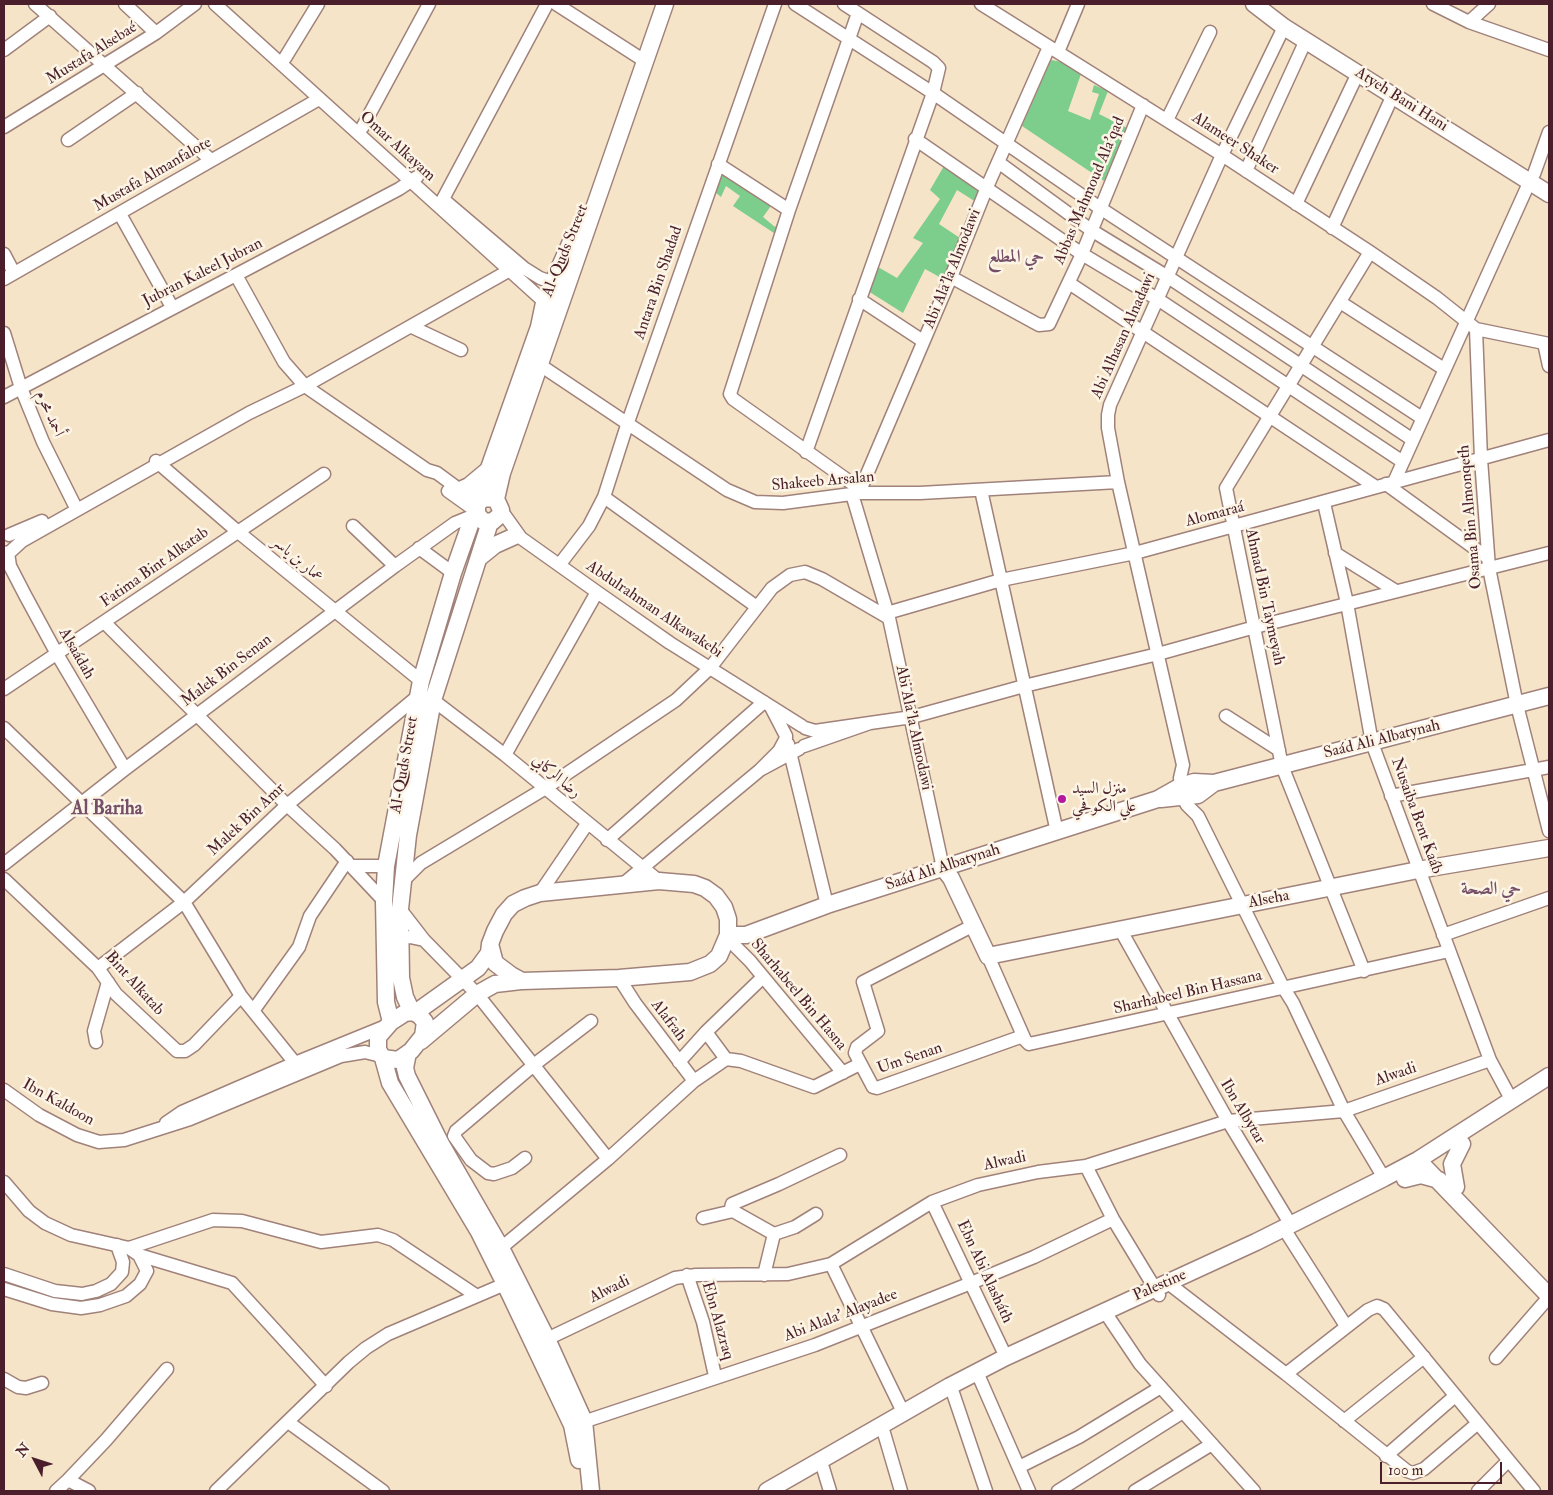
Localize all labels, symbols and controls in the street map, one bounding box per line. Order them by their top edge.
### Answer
street label: Mustafa Alsebaé [43,18,141,90]
street label: Atyeh Bani Hani [1351,64,1451,136]
street label: Omar Alkayam [355,108,439,186]
street label: Alameer Shaker [1188,109,1282,179]
street label: Abbas Mahmoud Ala'qad [1050,114,1130,268]
street label: Mustafa Almanfalote [91,133,215,217]
street label: Al-Quds Street [539,202,593,300]
street label: Abi Ala'la Almodawi [920,206,986,332]
street label: Antara Bin Shadad [631,224,687,342]
street label: Jubran Kaleel Jubran [140,234,266,312]
district label: حي المطلع [988,247,1044,269]
street label: Abi Alhasan Alnadawi [1088,270,1160,402]
street label: أحمد محرم [31,388,67,440]
street label: Osama Bin Almonqeth [1455,444,1487,590]
street label: Shakeeb Arsalan [771,468,875,496]
street label: Alomaraá [1184,498,1246,532]
street label: Fatima Bint Alkatab [97,524,213,612]
street label: Ahmad Bin Taymeyah [1240,527,1288,667]
street label: عمار بن ياسر [267,533,327,587]
street label: Abdulrahman Alkawakebi [582,557,726,663]
street label: Alsaádah [54,625,98,683]
street label: Malek Bin Senan [178,631,276,711]
street label: Abi Ala'la Almodawi [890,664,936,792]
street label: Al-Quds Street [387,715,423,815]
street label: Saád Ali Albatynah [1322,716,1442,764]
street label: رضا الركابي [528,751,584,803]
street label: Nusaiba Bent Kaáb [1386,755,1446,877]
street label: Malek Bin Amr [204,779,290,861]
place label: منزل السيد علي الكوفحي [1072,780,1136,818]
marker: منزل السيد علي الكوفحي [1056,793,1068,805]
district label: Al Bariha [71,799,143,821]
street label: Saád Ali Albatynah [883,840,1003,896]
district label: حي الصحة [1461,879,1521,901]
street label: Alseha [1247,887,1291,913]
street label: Sharhabeel Bin Hasna [746,935,850,1055]
street label: Bint Alkatab [100,948,168,1020]
street label: Sharhabeel Bin Hassana [1112,967,1264,1019]
street label: Alafrah [646,996,690,1046]
street label: Um Senan [875,1039,945,1079]
street label: Alwadi [1373,1059,1419,1091]
street label: Ibn Kaldoon [19,1075,97,1131]
street label: Ibn Albytar [1215,1076,1269,1148]
street label: Alwadi [982,1148,1028,1176]
street label: Ebn Abi Alasháth [952,1217,1016,1327]
street label: Palestine [1130,1266,1190,1306]
street label: Alwadi [587,1272,633,1308]
street label: Ebn Alazraq [697,1280,737,1362]
street label: Abi Alala' Alayadee [782,1286,900,1346]
north arrow [10,1435,60,1485]
text: N [13,1440,34,1460]
scale bar [1383,1452,1506,1484]
text: 100 m [1388,1461,1423,1480]

